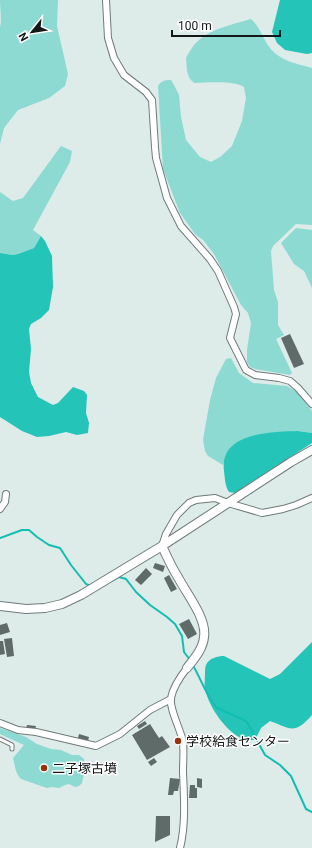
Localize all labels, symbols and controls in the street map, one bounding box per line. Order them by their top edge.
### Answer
north arrow [12,12,52,52]
scale bar [172,12,280,38]
text: 100 m [178,19,212,33]
text: N [16,30,31,43]
place label: 学校給食センター [186,734,290,749]
marker: 学校給食センター [173,736,183,746]
place label: 二子塚古墳 [52,761,117,776]
marker: 二子塚古墳 [39,763,49,773]

